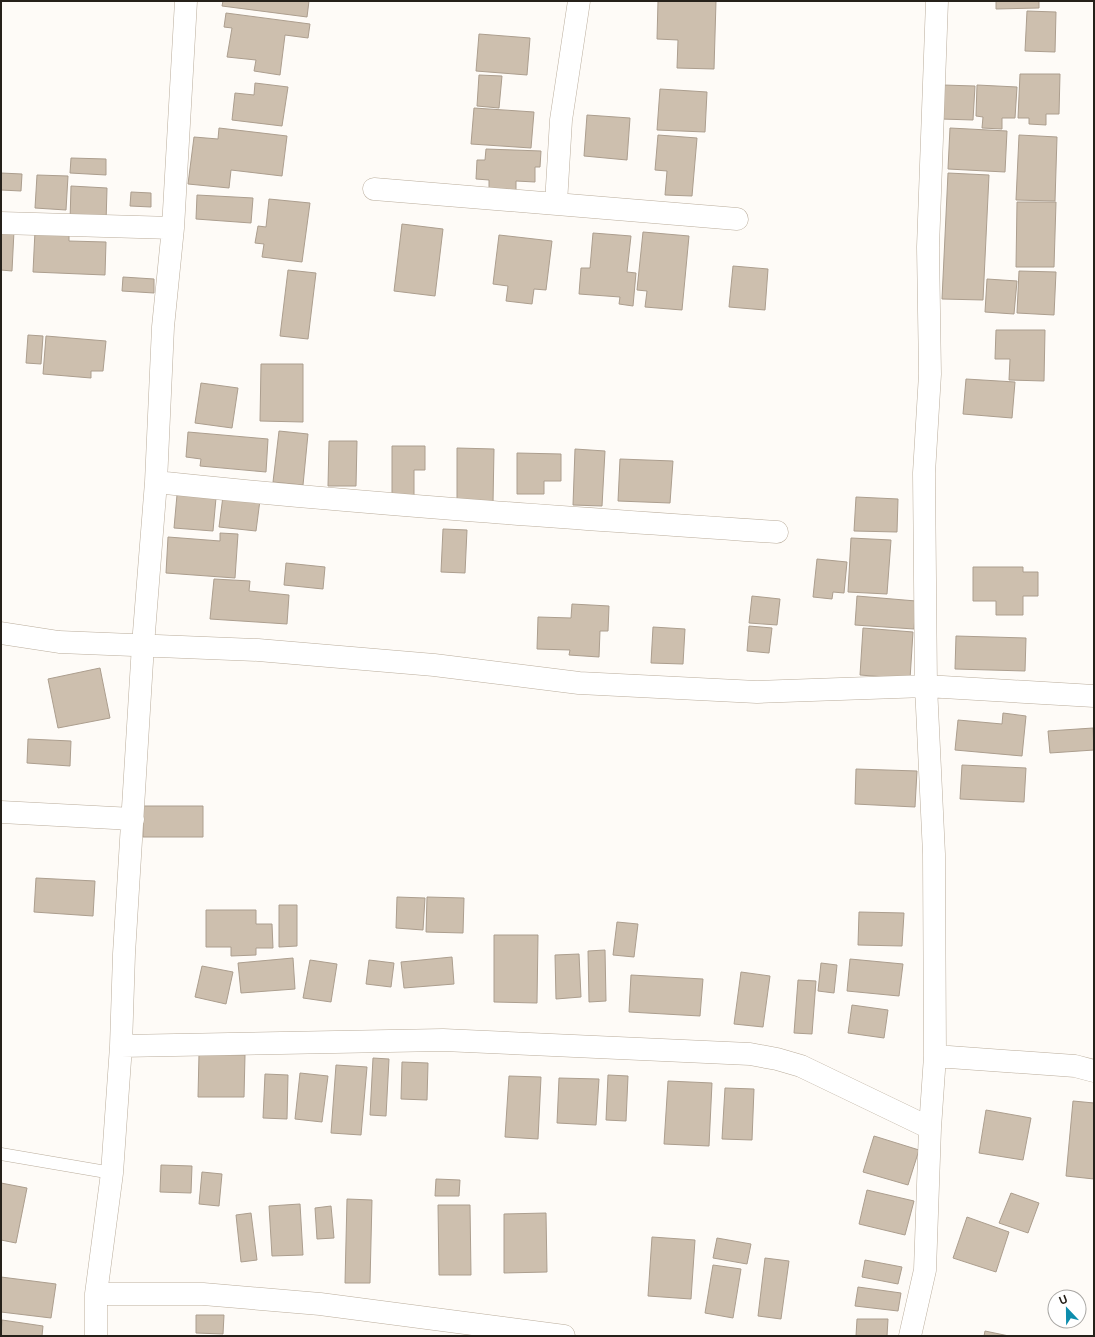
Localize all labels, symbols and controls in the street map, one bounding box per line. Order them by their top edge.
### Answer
north arrow [1047,1289,1087,1329]
text: U [1057,1292,1070,1308]

